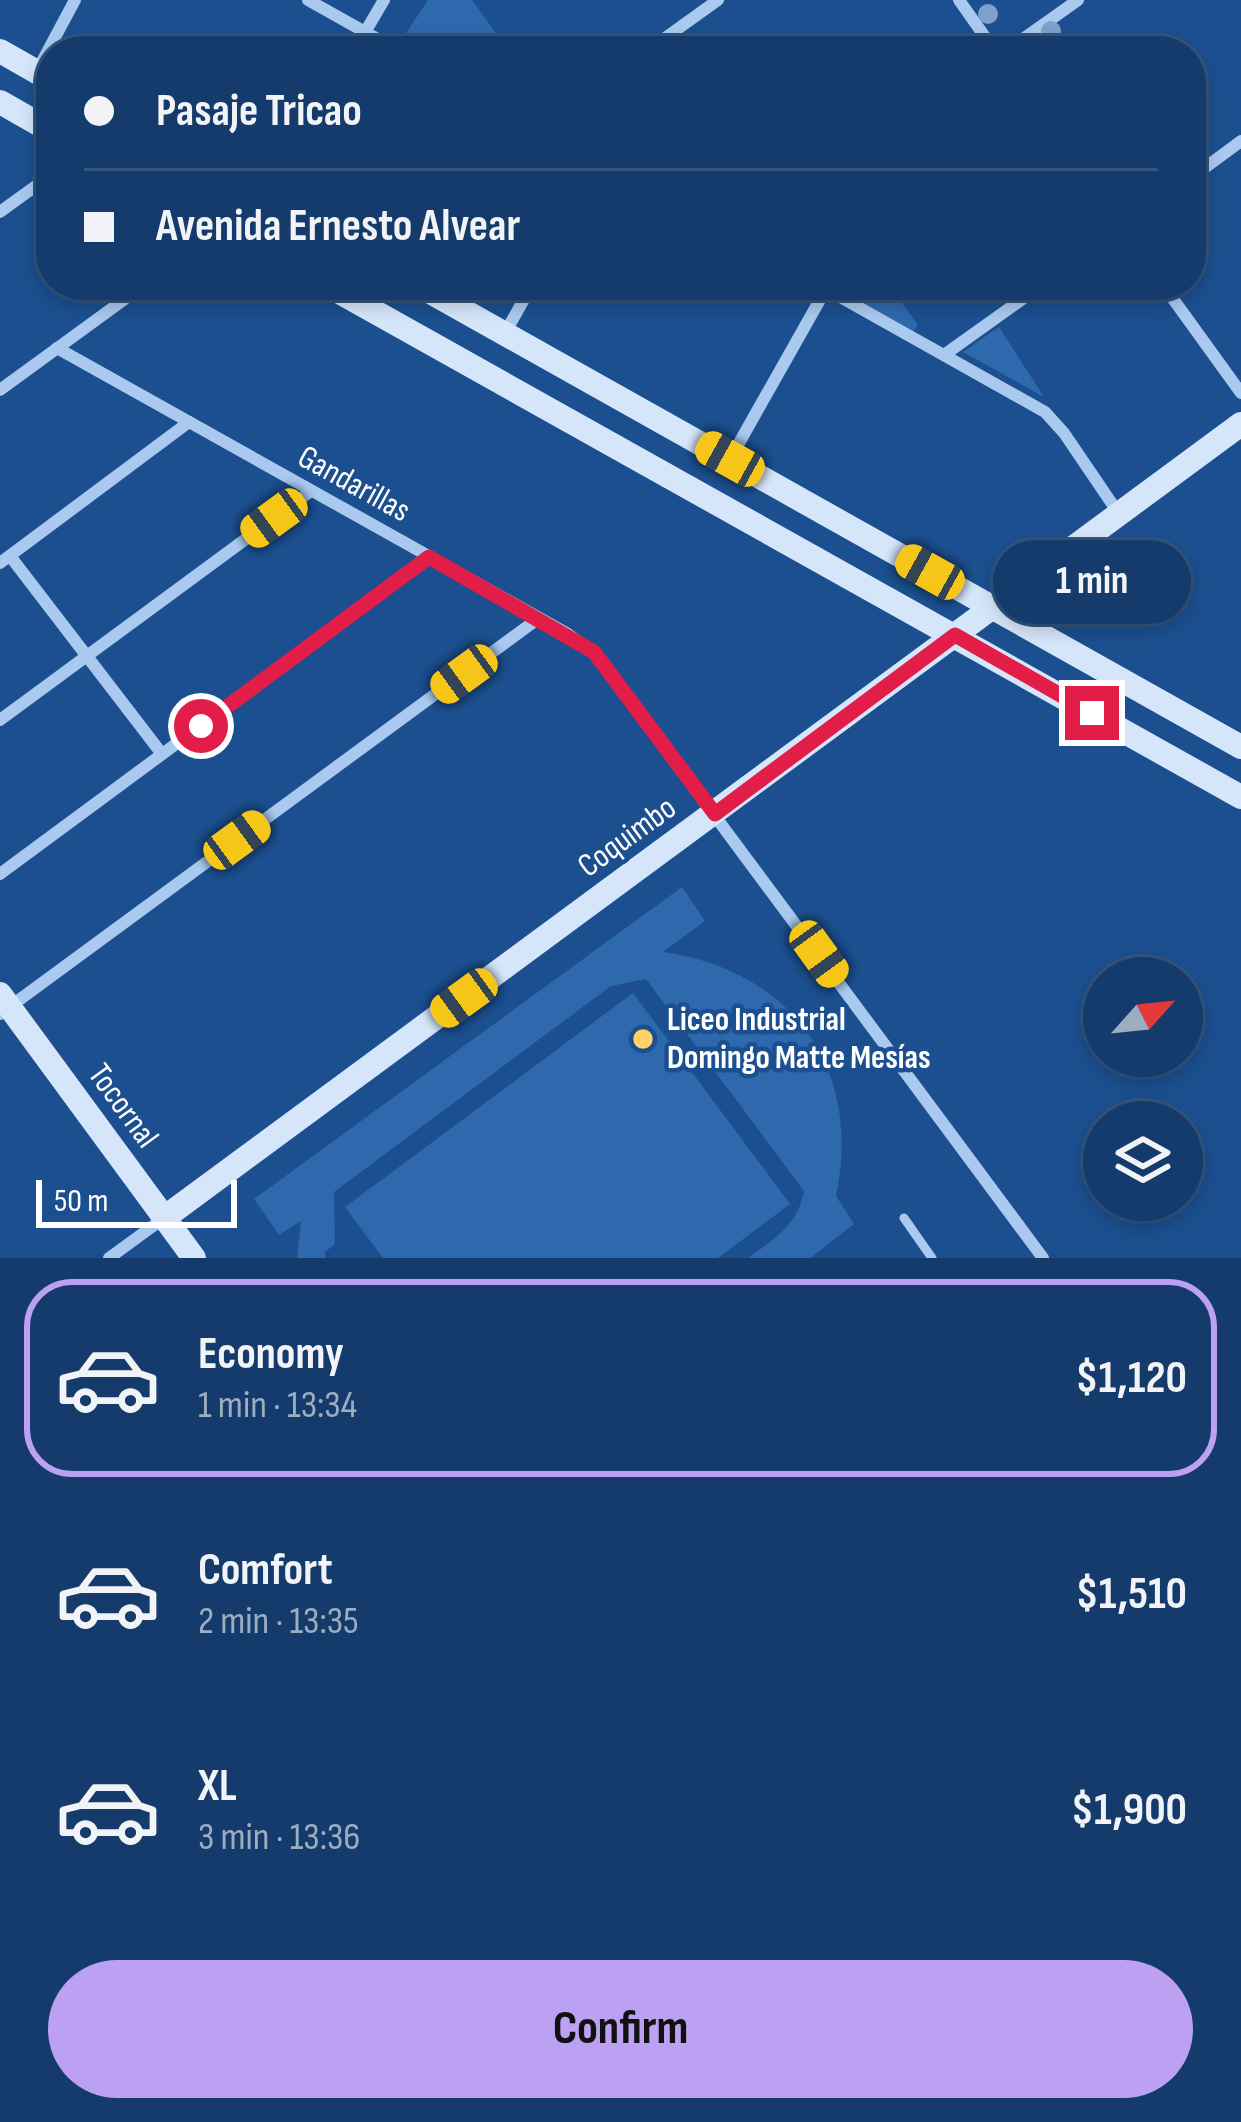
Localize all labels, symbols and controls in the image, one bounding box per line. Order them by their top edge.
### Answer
text: Pasaje Tricao [156,84,362,139]
text: Avenida Ernesto Alvear [156,199,520,254]
car [690,426,770,492]
street label: Gandarillas [291,437,417,531]
car [234,482,314,554]
car [890,539,970,605]
callout: 1 min [993,539,1191,623]
text: 1 min [1056,558,1128,605]
car [424,638,504,710]
route end [1065,686,1119,740]
route start [174,699,228,753]
street label: Coquimbo [570,788,684,886]
car [197,804,277,876]
car [783,914,855,994]
north arrow [1083,957,1203,1077]
map controls [1083,957,1203,1221]
car [424,962,504,1034]
place label: Liceo Industrial Domingo Matte Mesías [667,1000,931,1078]
marker: Liceo Industrial Domingo Matte Mesías [630,1026,656,1052]
street label: Tocornal [79,1056,167,1156]
button: layers [1083,1101,1203,1221]
scale bar [36,1174,237,1227]
text: 50 m [54,1181,108,1221]
icon: car [54,1324,162,1432]
text: Economy [198,1327,344,1382]
text: $1,120 [1075,1351,1187,1406]
text: 1 min · 13:34 [198,1382,357,1429]
icon: car [54,1540,162,1648]
text: Comfort [198,1543,333,1598]
text: $1,510 [1076,1567,1187,1622]
text: 2 min · 13:35 [198,1598,359,1645]
icon: car [54,1756,162,1864]
text: XL [198,1759,237,1814]
text: $1,900 [1071,1783,1187,1838]
text: 3 min · 13:36 [198,1814,360,1861]
button: Confirm [48,1960,1193,2098]

